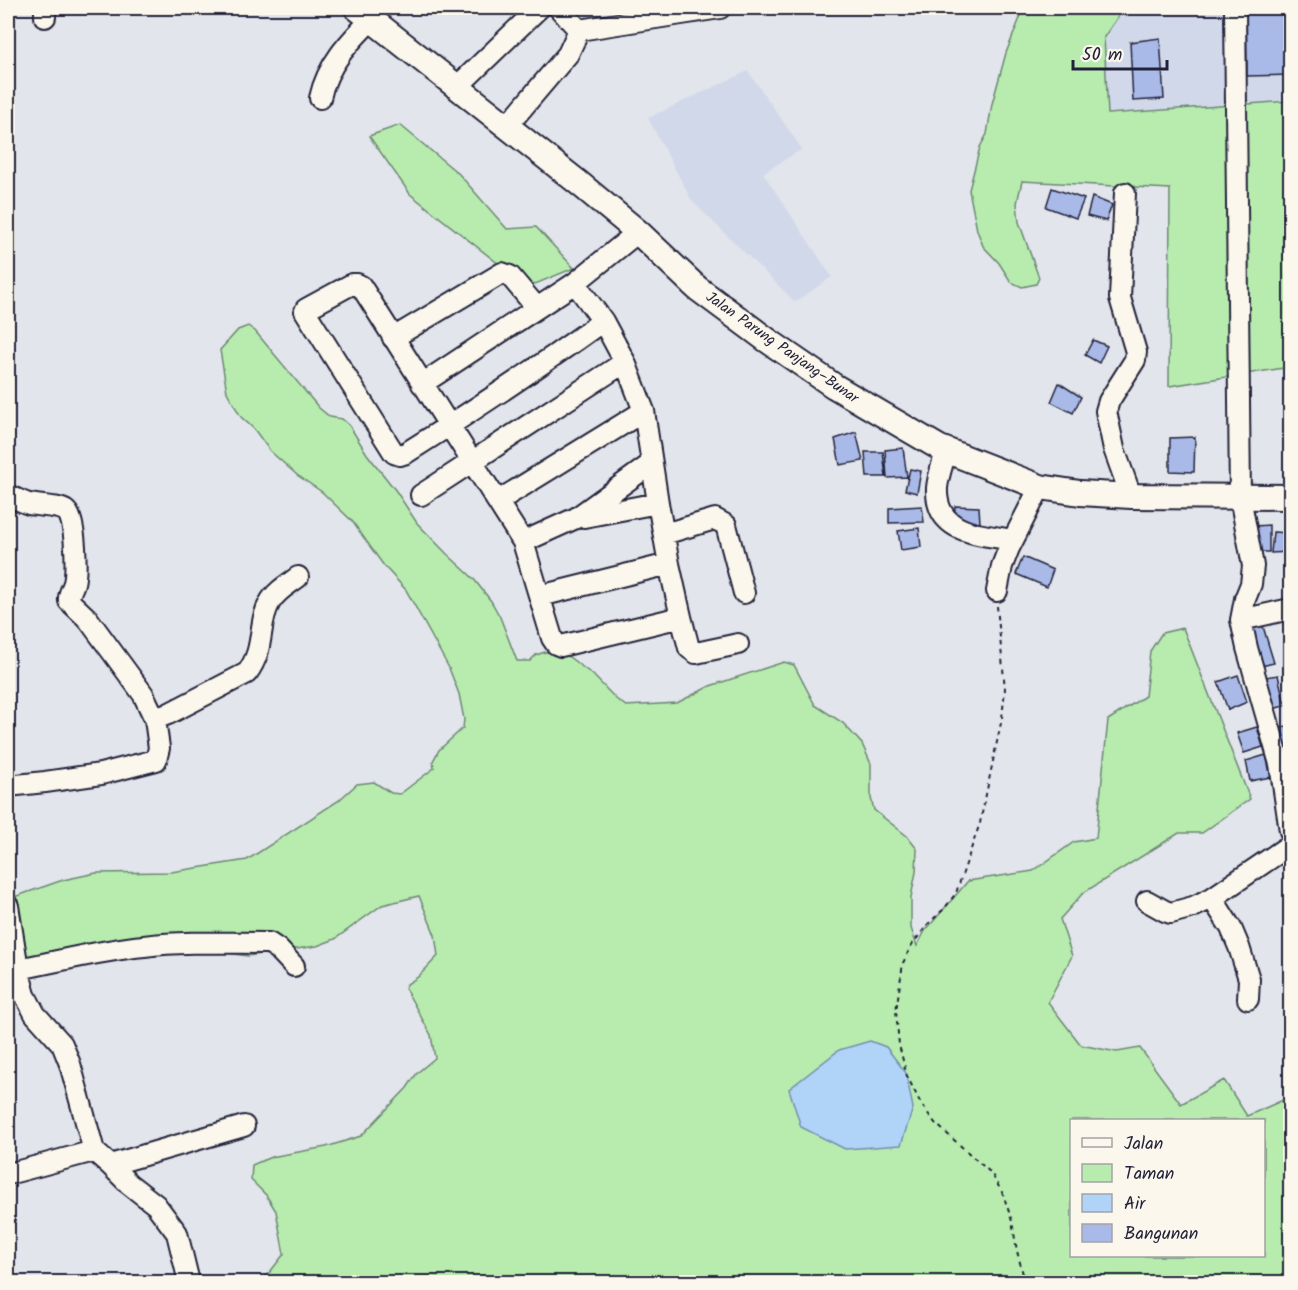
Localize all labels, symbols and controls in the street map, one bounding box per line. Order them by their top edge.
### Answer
scale bar [1073,33,1168,71]
text: 50 m [1082,41,1122,70]
street label: Jalan Parung Panjang–Bunar [700,286,864,411]
legend [1070,1119,1265,1257]
text: Jalan [1124,1130,1163,1159]
text: Taman [1124,1160,1174,1189]
text: Air [1124,1190,1146,1219]
text: Bangunan [1124,1220,1198,1249]

